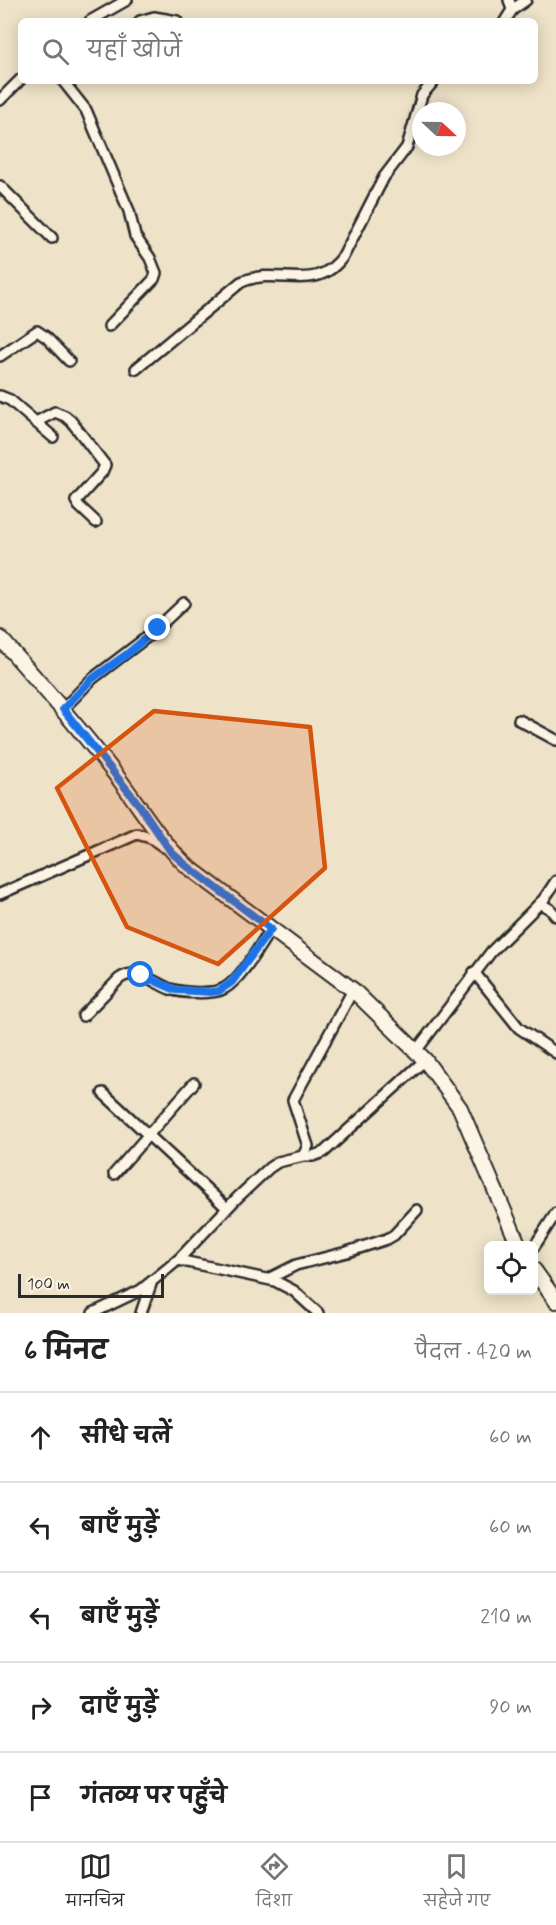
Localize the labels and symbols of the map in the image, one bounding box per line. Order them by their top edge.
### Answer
north arrow [412,102,466,156]
route end [144,614,170,640]
route start [127,961,153,987]
scale bar [18,1271,164,1298]

